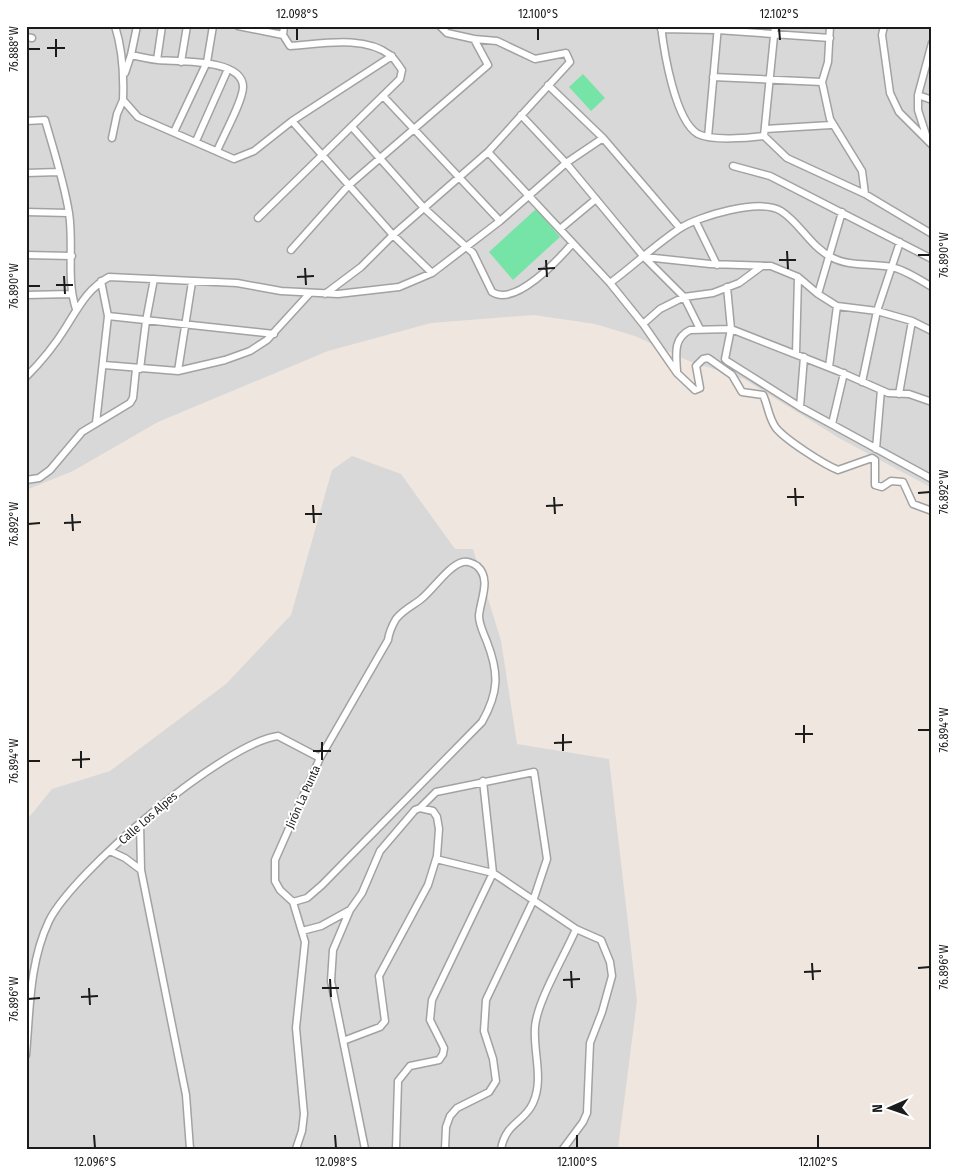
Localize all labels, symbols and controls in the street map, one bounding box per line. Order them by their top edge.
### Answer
text: 12.098°S [276,7,318,21]
text: 12.100°S [518,7,558,21]
text: 12.102°S [760,7,799,21]
text: 76.888°W [7,26,21,72]
text: 76.890°W [937,232,951,278]
text: 76.890°W [7,263,21,309]
text: 76.892°W [937,470,951,514]
text: 76.892°W [7,502,21,546]
text: 76.894°W [937,707,951,753]
text: 76.894°W [7,738,21,784]
street label: Jirón La Punta [283,763,323,831]
street label: Calle Los Alpes [116,789,180,847]
text: 76.896°W [937,944,951,990]
text: 76.896°W [7,976,21,1022]
north arrow [866,1082,916,1132]
text: N [869,1104,886,1113]
text: 12.096°S [74,1155,116,1169]
text: 12.098°S [315,1155,357,1169]
text: 12.100°S [557,1155,597,1169]
text: 12.102°S [799,1155,838,1169]

